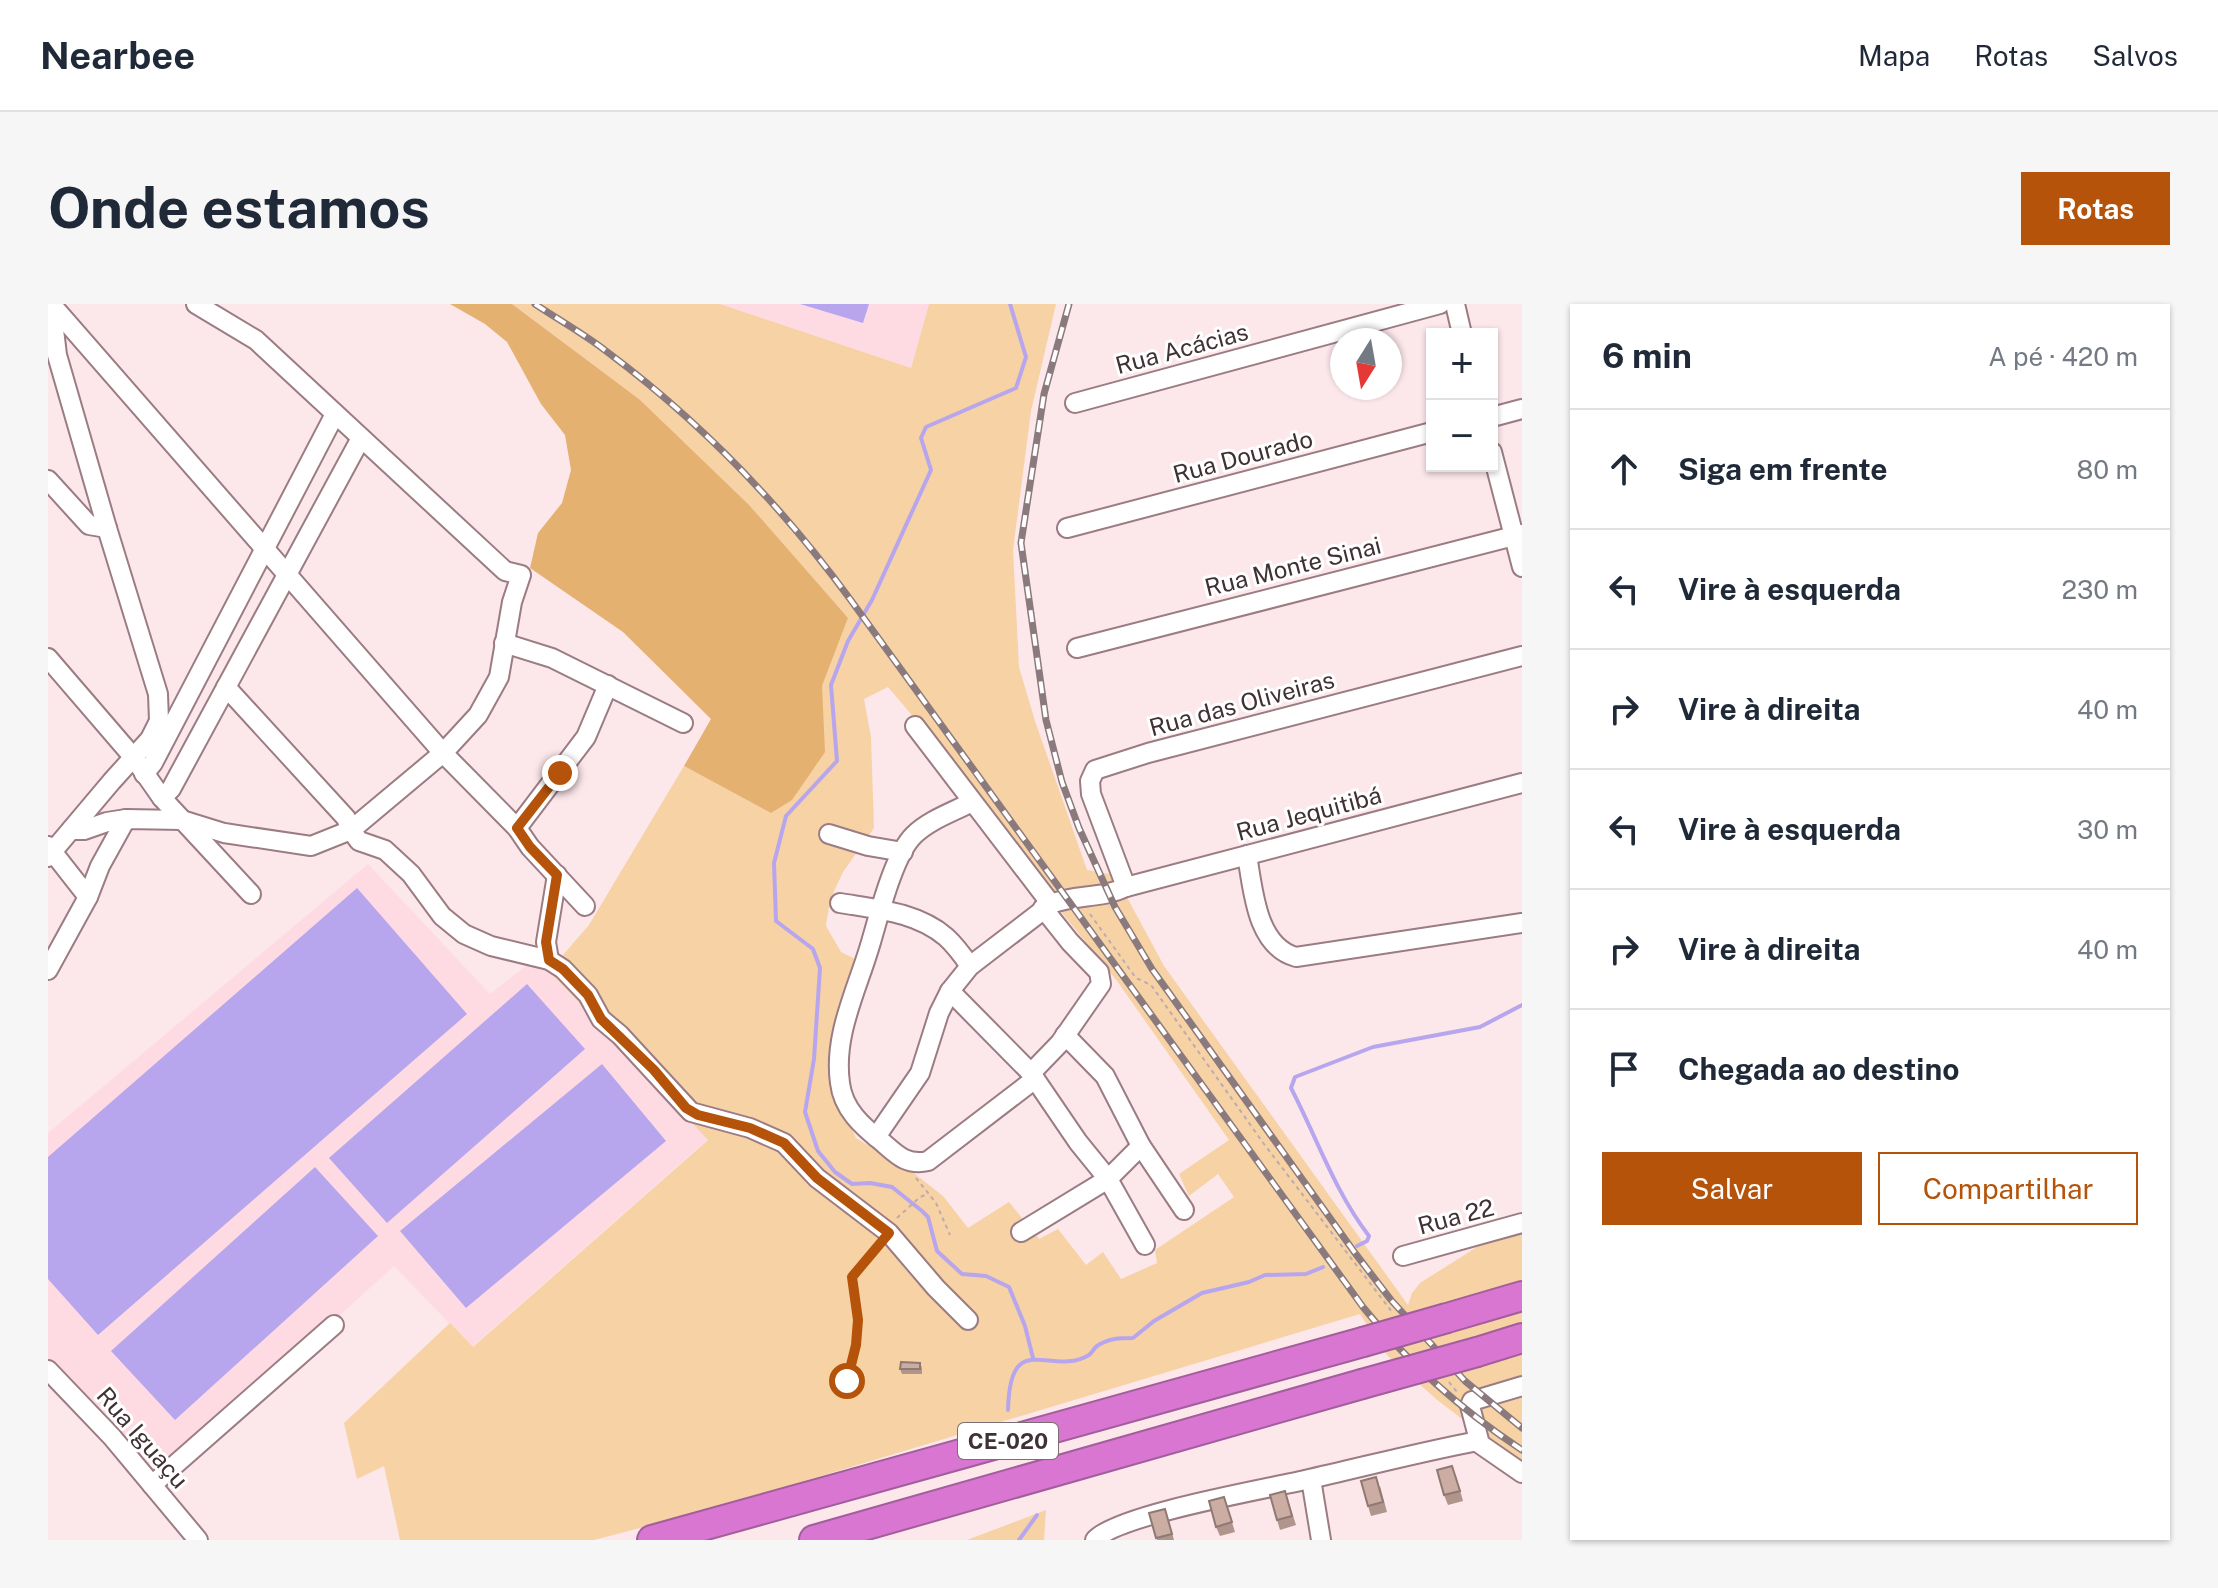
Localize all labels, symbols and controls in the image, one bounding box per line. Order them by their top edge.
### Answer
text: Nearbee [40,33,195,78]
text: Mapa [1858,39,1930,72]
text: Rotas [1974,39,2048,72]
text: Salvos [2092,39,2178,72]
button: Rotas [2021,172,2170,245]
text: Onde estamos [48,175,430,241]
street label: Rua Acácias [1112,317,1251,379]
north arrow [1330,328,1402,400]
map controls [1426,328,1498,472]
button: + [1426,328,1498,400]
text: 6 min [1602,336,1692,376]
text: A pé · 420 m [1988,341,2138,372]
button: − [1426,400,1498,472]
street label: Rua Dourado [1170,424,1316,488]
icon: ahead [1602,447,1646,491]
text: Siga em frente [1678,451,1888,487]
text: 80 m [2077,454,2138,485]
street label: Rua Monte Sinai [1202,531,1384,601]
icon: left [1602,567,1646,611]
text: Vire à esquerda [1678,571,1901,607]
text: 230 m [2062,574,2138,605]
street label: Rua das Oliveiras [1146,665,1337,741]
icon: right [1602,687,1646,731]
text: Vire à direita [1678,691,1861,727]
text: 40 m [2077,694,2138,725]
route end [542,755,578,791]
street label: Rua Jequitibá [1233,780,1384,846]
icon: left [1602,807,1646,851]
text: Vire à esquerda [1678,811,1901,847]
text: 30 m [2077,814,2138,845]
icon: right [1602,927,1646,971]
text: Vire à direita [1678,931,1861,967]
text: 40 m [2077,934,2138,965]
icon: arrive [1602,1047,1646,1091]
text: Chegada ao destino [1678,1051,1959,1087]
button: Salvar [1602,1152,1862,1225]
button: Compartilhar [1878,1152,2138,1225]
street label: Rua 22 [1415,1192,1497,1240]
route start [829,1363,865,1399]
street label: Rua Iguaçu [91,1381,194,1493]
road number: CE-020 [958,1423,1058,1459]

